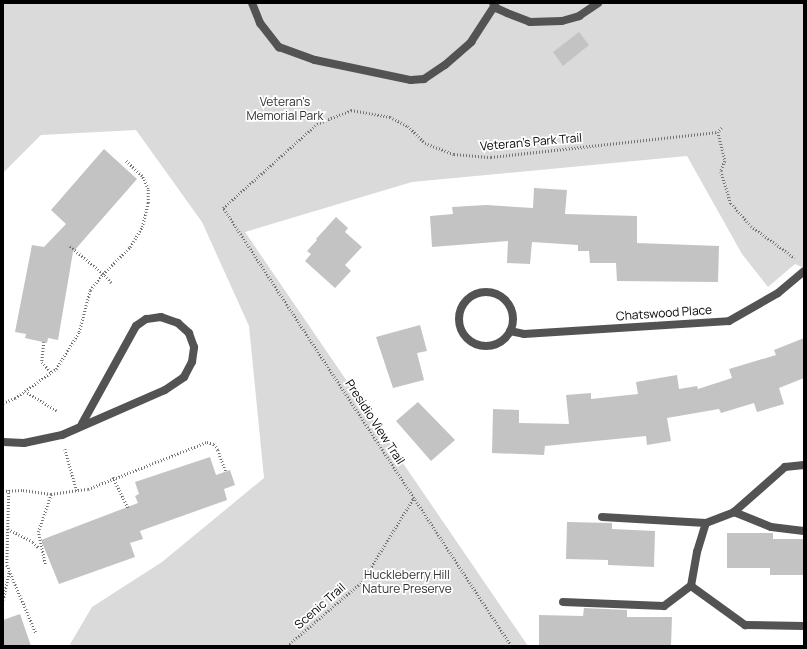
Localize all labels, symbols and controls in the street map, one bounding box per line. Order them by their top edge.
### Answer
park label: Veteran's Memorial Park [246,95,324,123]
street label: Veteran's Park Trail [480,130,582,154]
street label: Chatswood Place [616,302,712,324]
street label: Presidio View Trail [342,377,408,467]
park label: Huckleberry Hill Nature Preserve [362,568,452,596]
street label: Scenic Trail [292,580,348,632]

